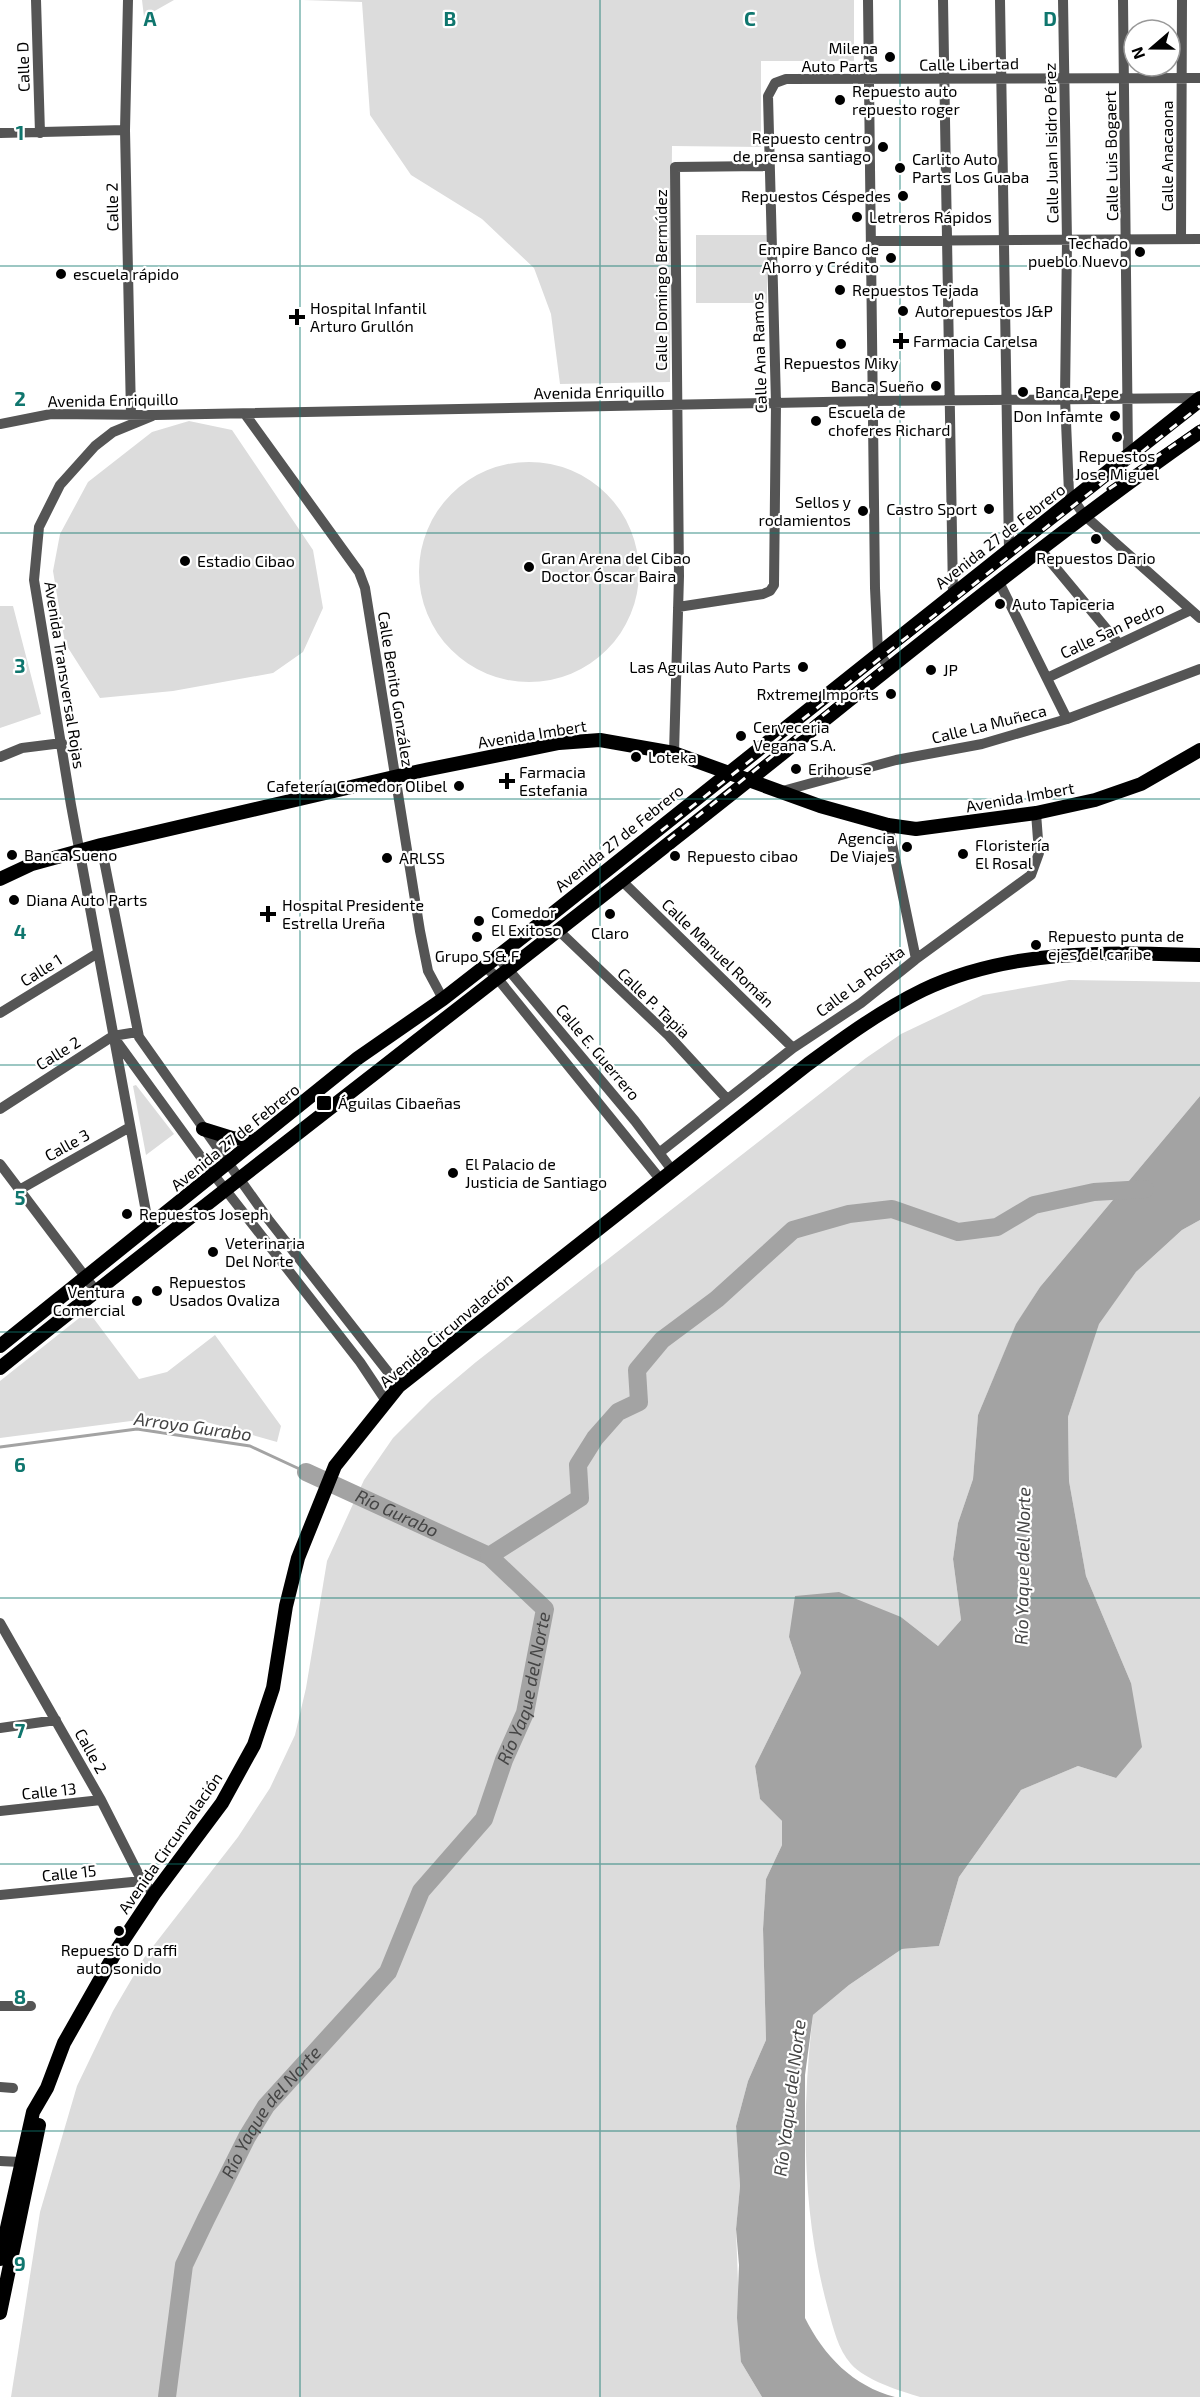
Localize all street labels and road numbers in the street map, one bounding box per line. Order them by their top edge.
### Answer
street label: Calle D [12,42,33,92]
street label: Calle Libertad [919,53,1019,74]
street label: Calle Juan Isidro Pérez [1040,63,1061,224]
street label: Calle Luis Bogaert [1100,91,1121,221]
street label: Calle Anacaona [1157,101,1176,212]
street label: Calle 2 [102,183,121,231]
street label: Calle Domingo Bermúdez [651,189,670,371]
street label: Calle Ana Ramos [747,292,770,414]
street label: Avenida Enriquillo [533,381,665,402]
street label: Avenida Enriquillo [47,389,179,410]
street label: Avenida 27 de Febrero [931,479,1068,592]
street label: Avenida Transversal Rojas [40,580,90,770]
street label: Calle San Pedro [1057,597,1167,662]
street label: Calle Benito González [375,610,418,768]
street label: Calle La Muñeca [929,700,1048,747]
street label: Avenida Imbert [476,716,588,751]
street label: Avenida Imbert [964,778,1076,815]
street label: Avenida 27 de Febrero [551,780,687,895]
street label: Calle Manuel Román [658,894,778,1011]
street label: Calle La Rosita [812,941,908,1020]
street label: Calle 1 [16,949,65,990]
street label: Calle P. Tapia [614,963,694,1042]
street label: Calle E. Guerrero [553,1000,644,1104]
street label: Calle 2 [32,1032,83,1073]
street label: Avenida 27 de Febrero [167,1079,303,1194]
street label: Calle 3 [41,1125,93,1165]
street label: Avenida Circunvalación [375,1268,516,1391]
street label: Calle 2 [71,1725,112,1777]
street label: Avenida Circunvalación [114,1769,226,1917]
street label: Calle 13 [21,1778,77,1803]
street label: Calle 15 [41,1860,97,1885]

